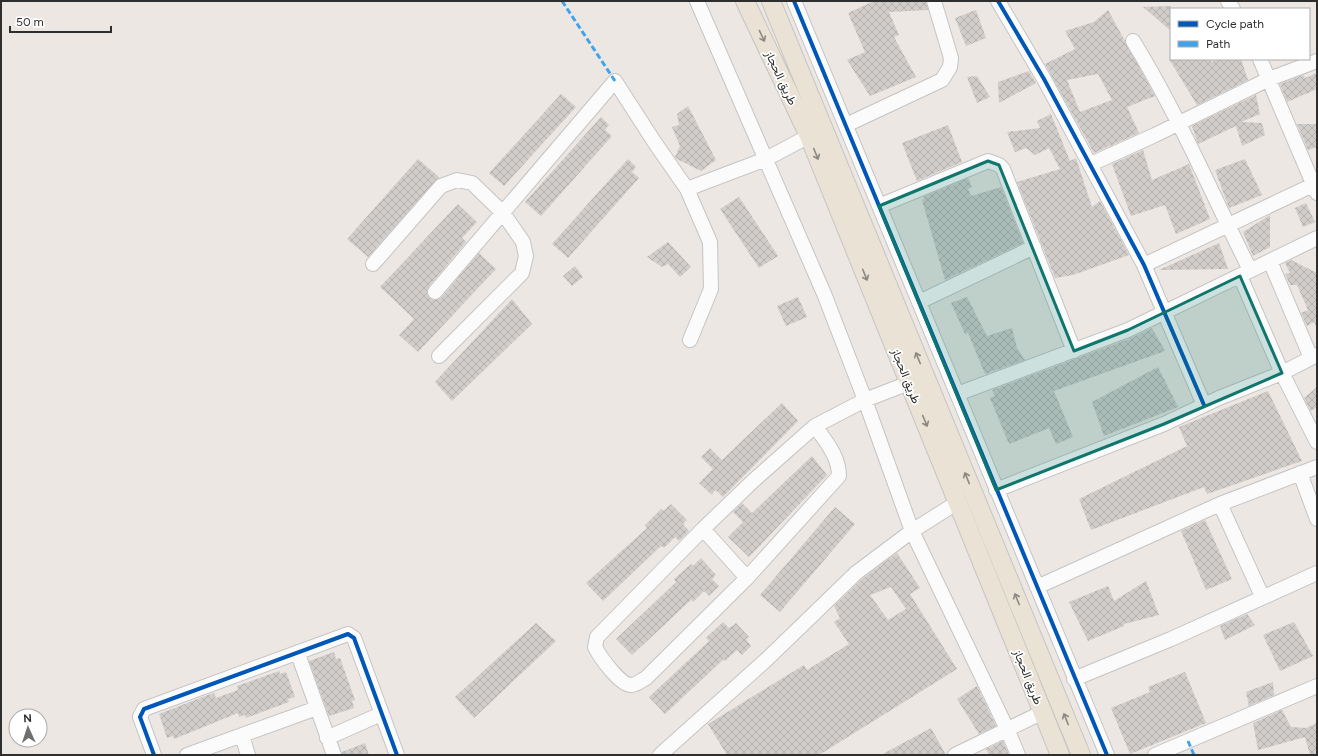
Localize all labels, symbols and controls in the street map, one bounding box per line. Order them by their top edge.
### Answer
scale bar [10,8,111,34]
legend [1170,8,1310,60]
text: 50 m [16,15,44,29]
text: Cycle path [1206,17,1264,31]
one-way arrow [759,30,766,42]
text: Path [1206,37,1230,51]
street label: طريق الحجاز [761,48,800,108]
one-way arrow [813,148,820,160]
one-way arrow [862,268,869,280]
street label: طريق الحجاز [887,345,923,406]
one-way arrow [914,353,921,365]
one-way arrow [921,415,929,427]
one-way arrow [963,473,971,485]
one-way arrow [1013,593,1020,605]
street label: طريق الحجاز [1009,646,1045,707]
north arrow [8,708,48,748]
text: N [23,712,32,725]
one-way arrow [1062,713,1070,725]

